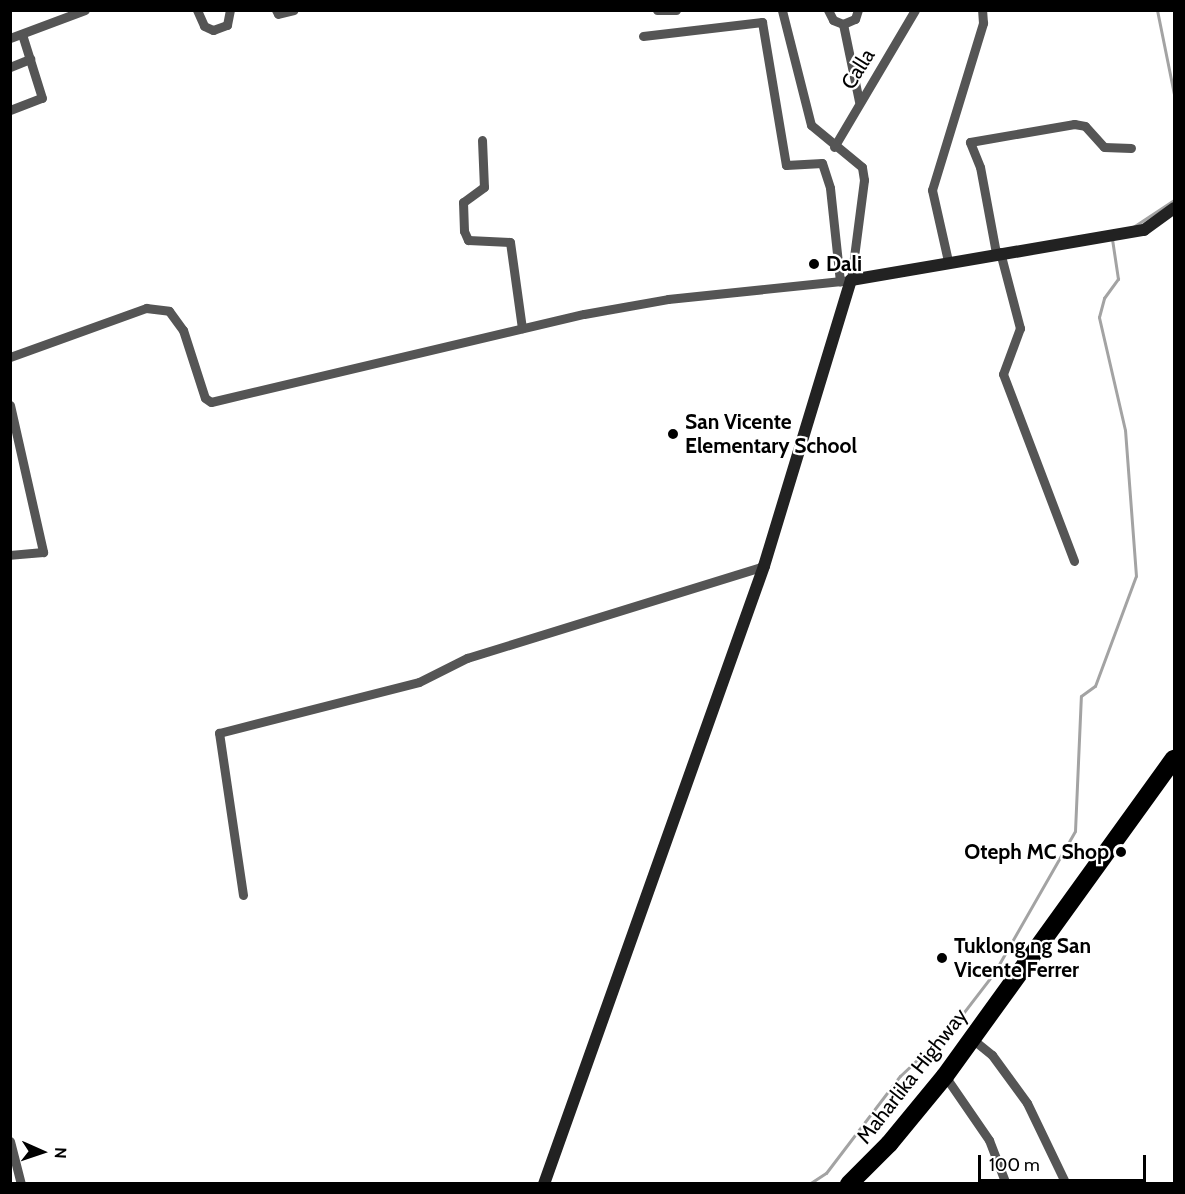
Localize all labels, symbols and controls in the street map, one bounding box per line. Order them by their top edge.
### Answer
street label: Calla [836,44,880,94]
place label: Dali [826,251,862,277]
marker: Dali [807,257,821,271]
place label: San Vicente Elementary School [685,409,857,459]
marker: San Vicente Elementary School [666,427,680,441]
place label: Oteph MC Shop [964,839,1109,865]
marker: Oteph MC Shop [1114,845,1128,859]
place label: Tuklong ng San Vicente Ferrer [954,933,1091,983]
marker: Tuklong ng San Vicente Ferrer [935,951,949,965]
street label: Maharlika Highway [851,1003,973,1149]
north arrow [12,1122,72,1182]
scale bar [981,1143,1149,1181]
text: N [51,1147,70,1159]
text: 100 m [989,1154,1040,1176]

